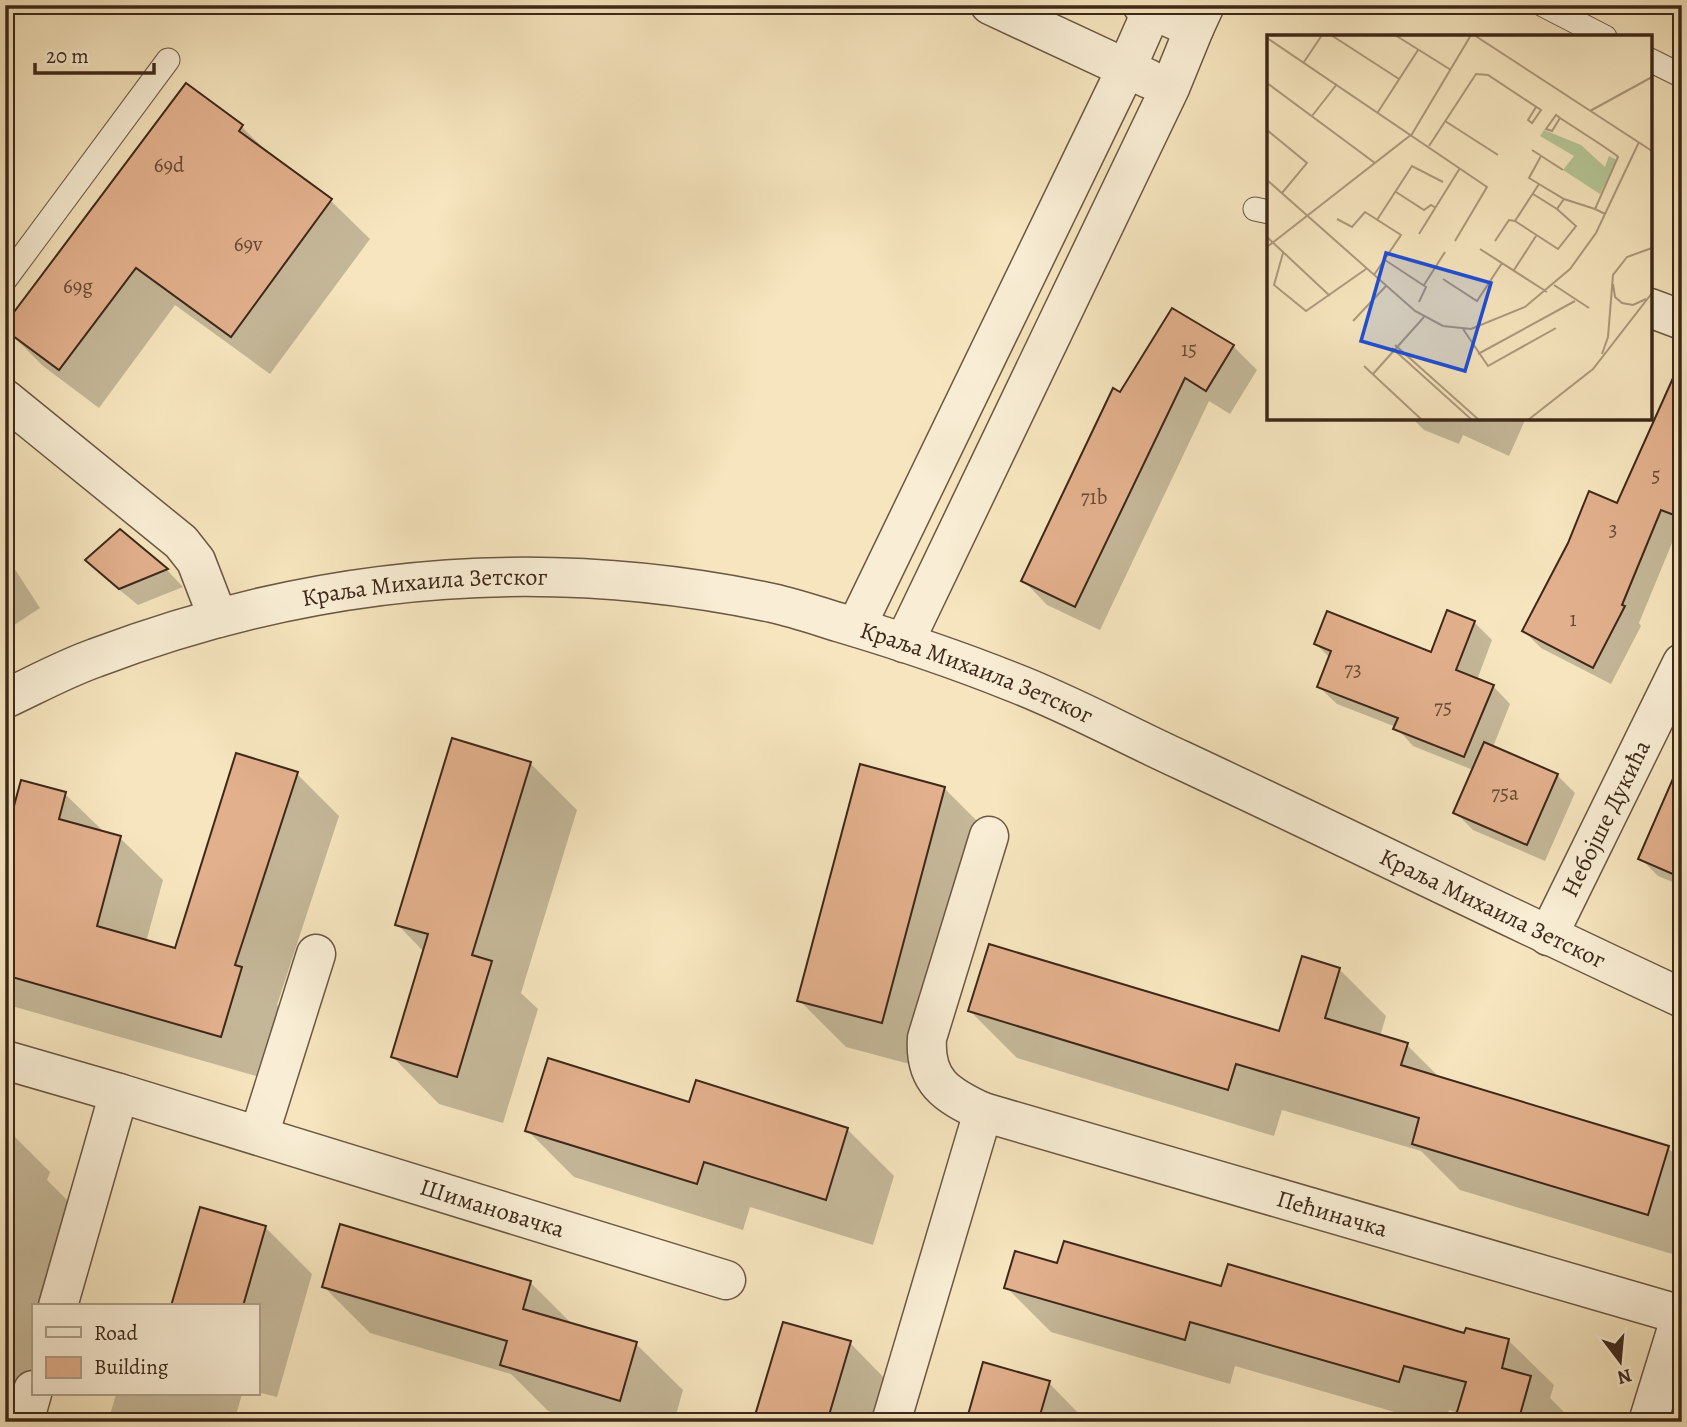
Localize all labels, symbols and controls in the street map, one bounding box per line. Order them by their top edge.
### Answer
scale bar [35,32,154,76]
inset map [1267,35,1652,420]
text: 20 m [46,42,89,70]
house number: 69d [154,151,185,179]
house number: 69v [234,230,263,258]
house number: 69g [63,272,93,300]
house number: 15 [1181,335,1197,363]
house number: 5 [1651,461,1661,489]
house number: 71b [1081,483,1107,511]
house number: 3 [1609,515,1617,543]
street label: Краља Михаила Зетског [299,561,548,614]
house number: 1 [1569,605,1577,633]
street label: Краља Михаила Зетског [856,614,1098,731]
house number: 73 [1344,655,1362,683]
house number: 75 [1434,693,1452,721]
street label: Небојше Дукића [1554,734,1658,902]
house number: 75a [1491,779,1519,807]
street label: Краља Михаила Зетског [1374,841,1611,976]
street label: Шимановачка [416,1171,568,1245]
street label: Пећиначка [1273,1182,1391,1245]
legend [32,1304,259,1396]
text: Road [94,1319,138,1347]
north arrow [1586,1326,1656,1396]
text: Building [94,1353,169,1381]
text: N [1614,1362,1635,1391]

